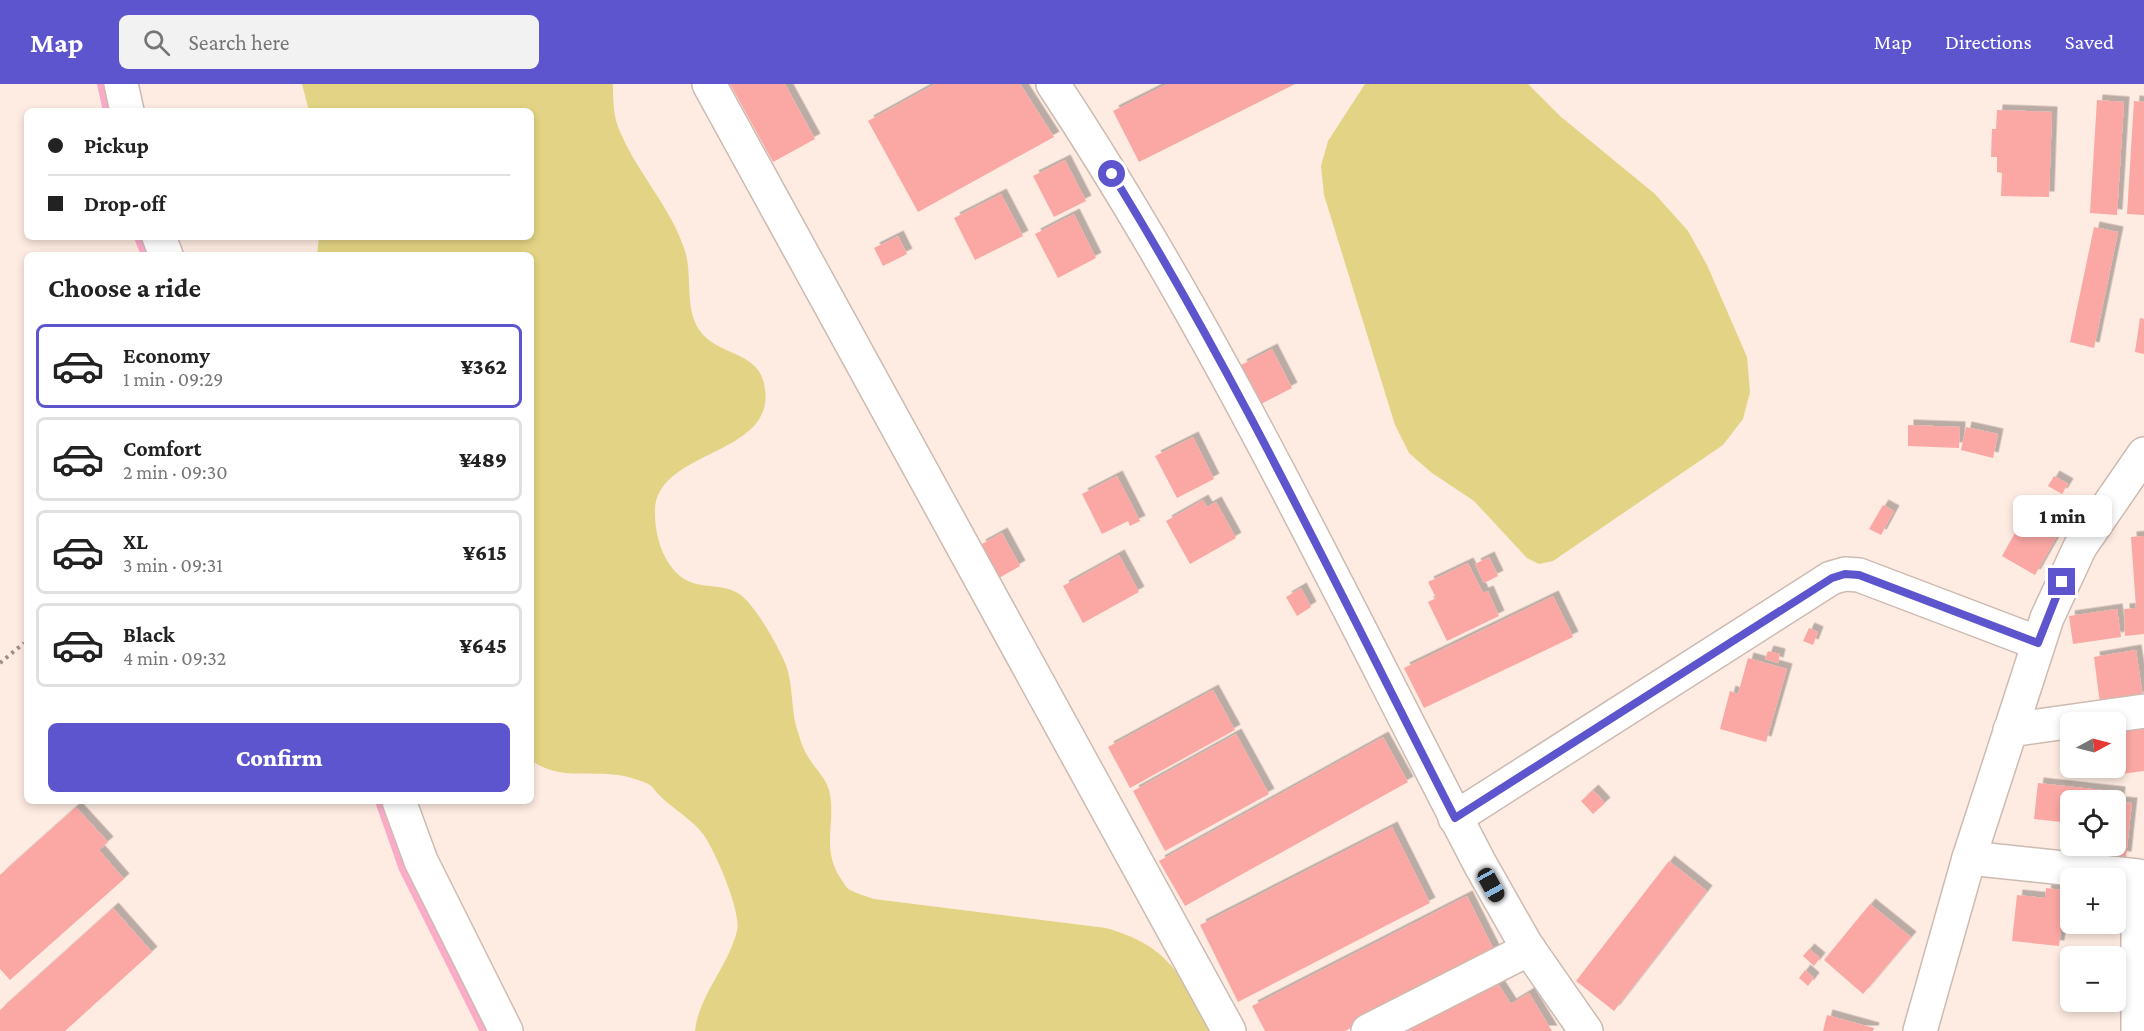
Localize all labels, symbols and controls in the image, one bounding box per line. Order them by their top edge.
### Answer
search box [119,15,539,69]
icon: search [140,26,173,59]
text: Map [30,27,83,58]
text: Search here [188,30,289,55]
text: Map [1874,30,1912,54]
text: Directions [1945,30,2032,54]
text: Saved [2065,30,2114,54]
text: Pickup [84,133,149,158]
route start [1098,160,1125,187]
text: Drop-off [84,191,166,216]
text: Choose a ride [48,273,201,303]
icon: car [51,339,105,393]
text: Economy [123,343,210,368]
text: ¥362 [461,354,507,379]
text: 1 min · 09:29 [123,368,223,390]
icon: car [51,432,105,486]
text: Comfort [123,436,201,461]
text: ¥489 [459,447,507,472]
text: 2 min · 09:30 [123,461,227,483]
callout: 1 min [2012,495,2112,537]
text: 1 min [2039,505,2086,527]
icon: car [51,525,105,579]
text: XL [123,529,148,554]
text: ¥615 [463,540,507,565]
text: 3 min · 09:31 [123,554,223,576]
route end [2048,568,2075,595]
icon: car [51,618,105,672]
text: Black [123,622,175,647]
text: ¥645 [459,633,507,658]
text: 4 min · 09:32 [123,647,226,669]
north arrow [2060,712,2126,778]
map controls [2060,712,2126,1012]
button: Confirm [48,723,510,792]
button: locate [2060,790,2126,856]
car [1474,865,1508,905]
button: + [2060,868,2126,934]
button: − [2060,946,2126,1012]

